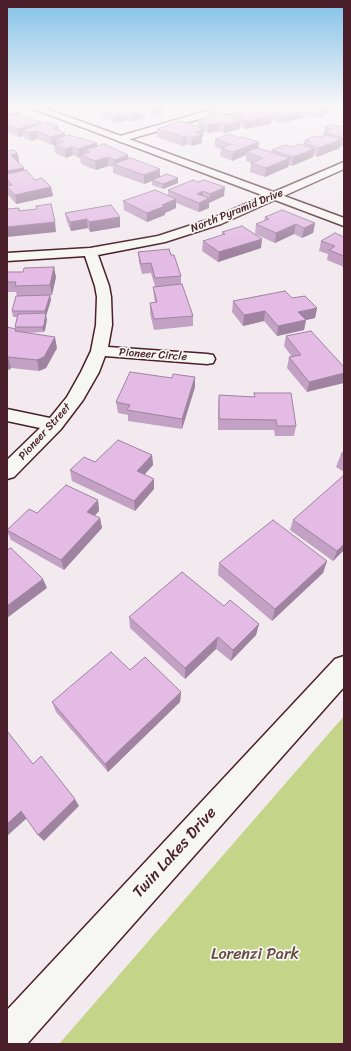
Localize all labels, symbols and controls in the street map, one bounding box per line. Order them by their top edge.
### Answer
street label: North Pyramid Drive [189,186,285,236]
street label: Pioneer Circle [119,346,187,364]
street label: Pioneer Street [16,401,74,463]
street label: Twin Lakes Drive [129,804,221,902]
park label: Lorenzi Park [211,945,299,965]

